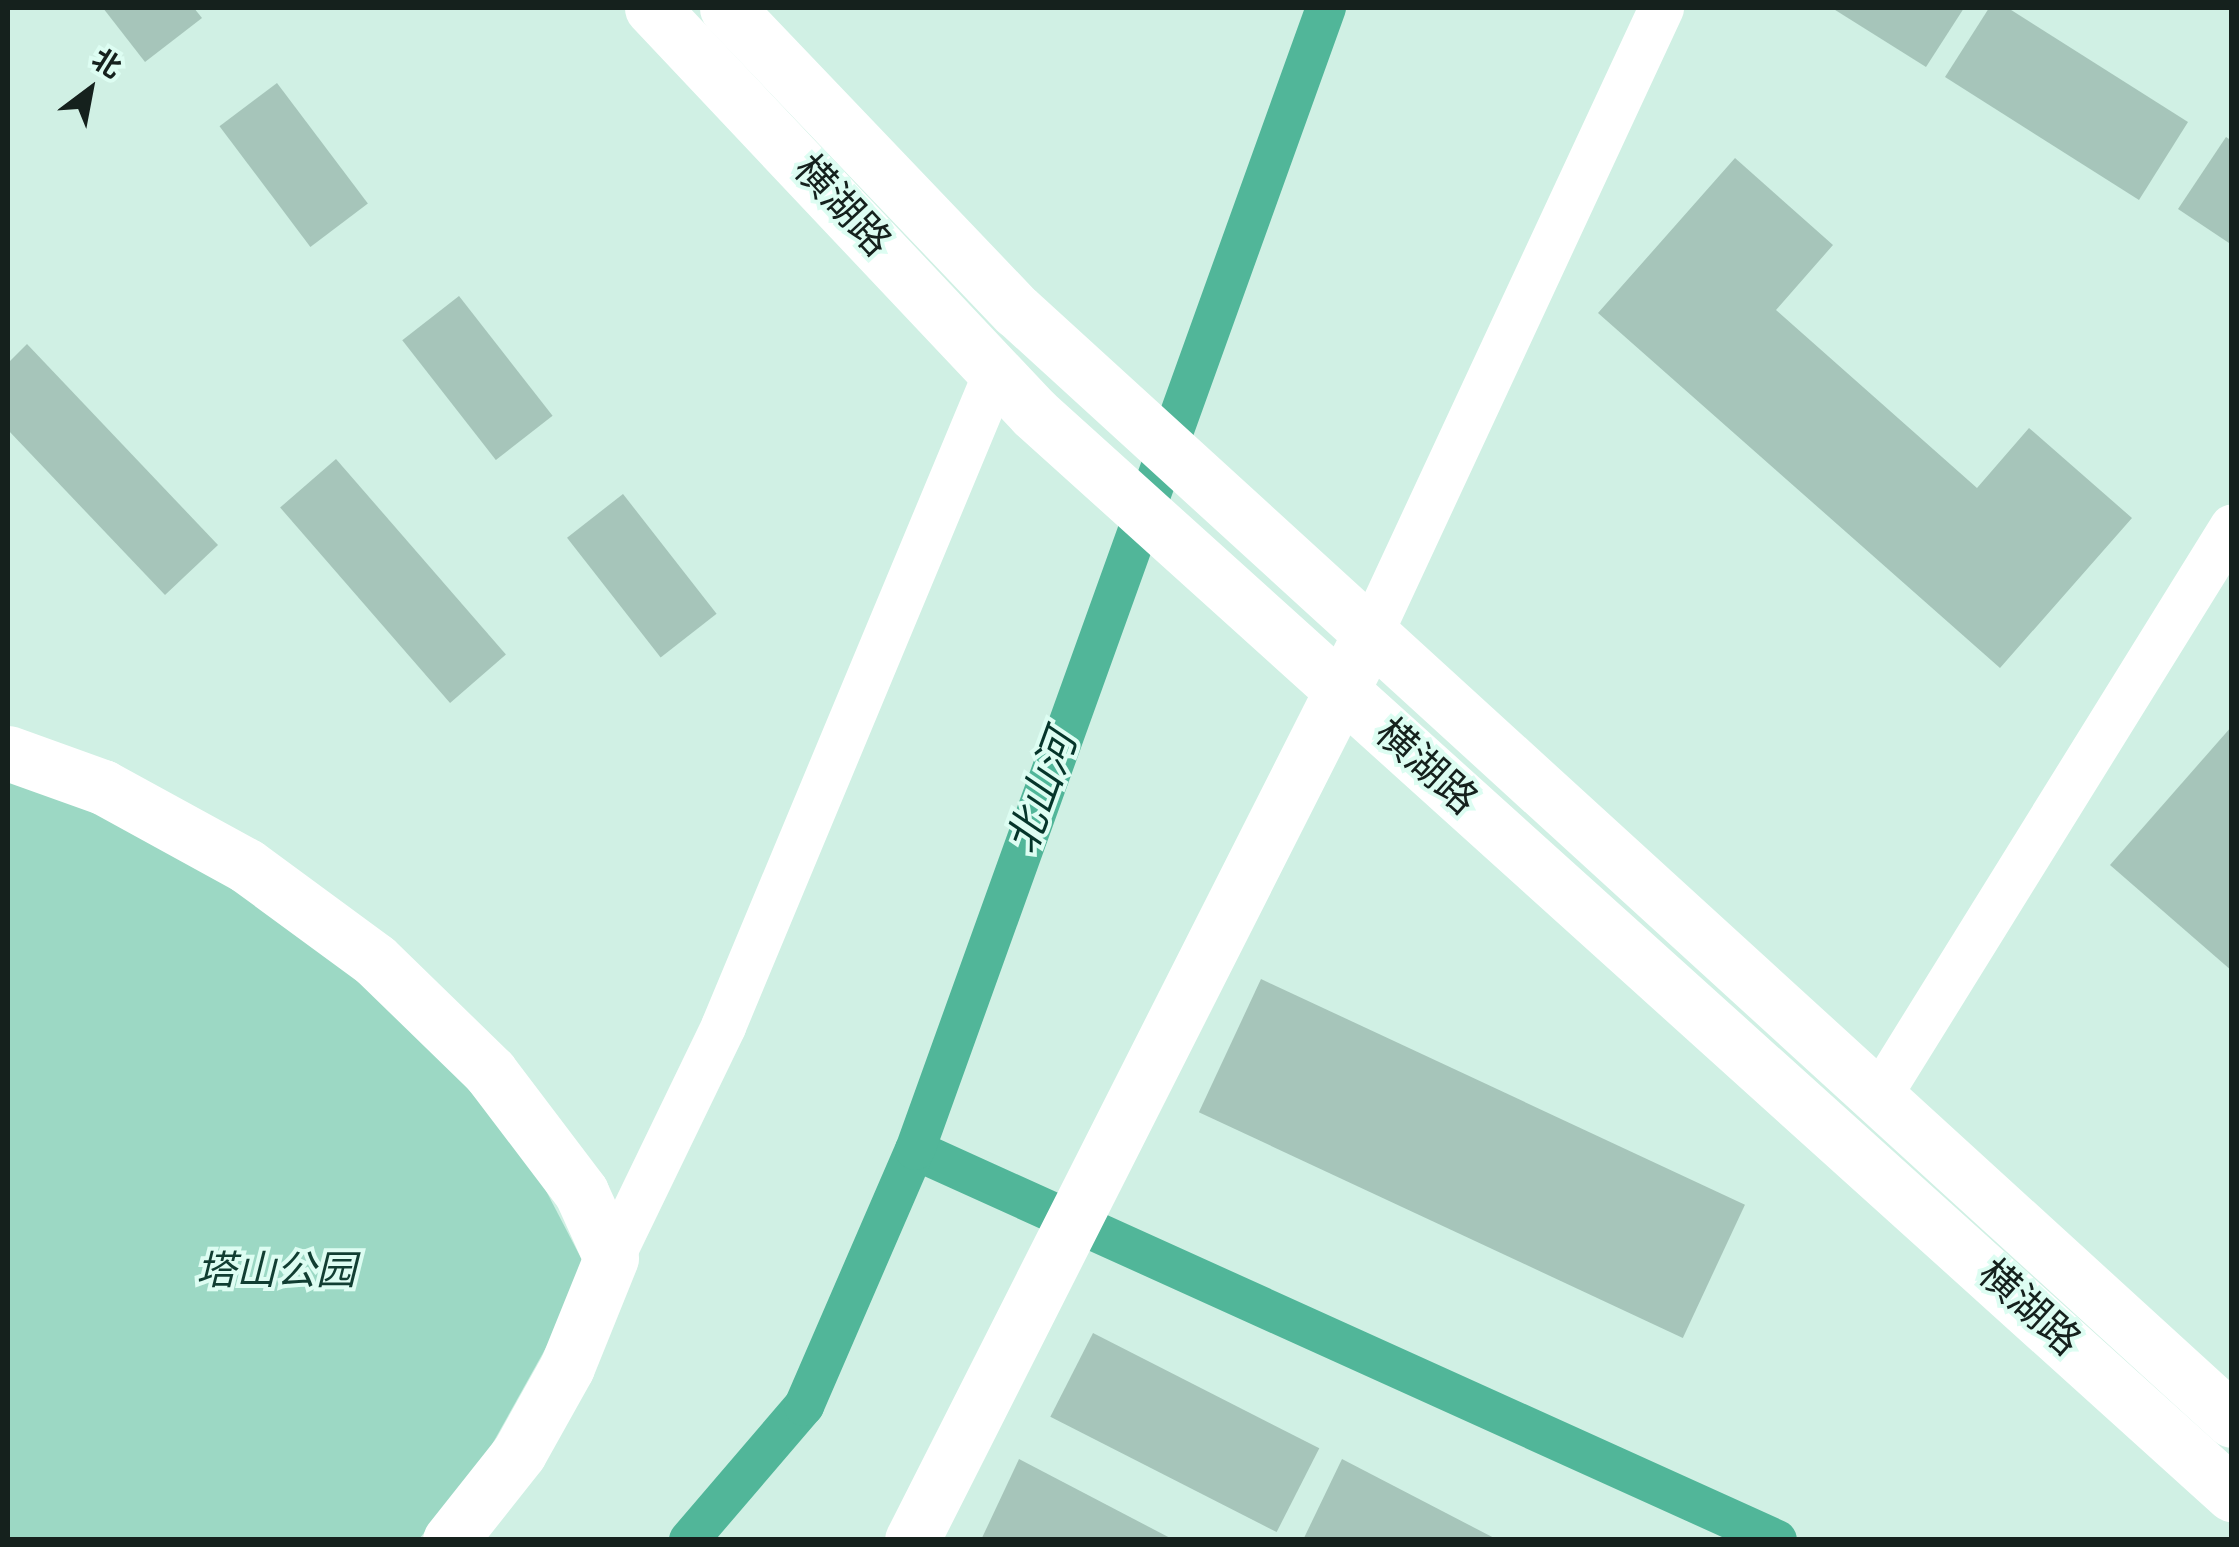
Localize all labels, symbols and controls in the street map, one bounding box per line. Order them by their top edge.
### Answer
text: 北 [83,38,129,90]
north arrow [40,40,140,140]
street label: 横湖路 [783,147,899,267]
street label: 横湖路 [1364,710,1486,826]
water label: 北山河 [999,725,1089,861]
park label: 塔山公园 [196,1249,356,1297]
street label: 横湖路 [1967,1251,2089,1367]

